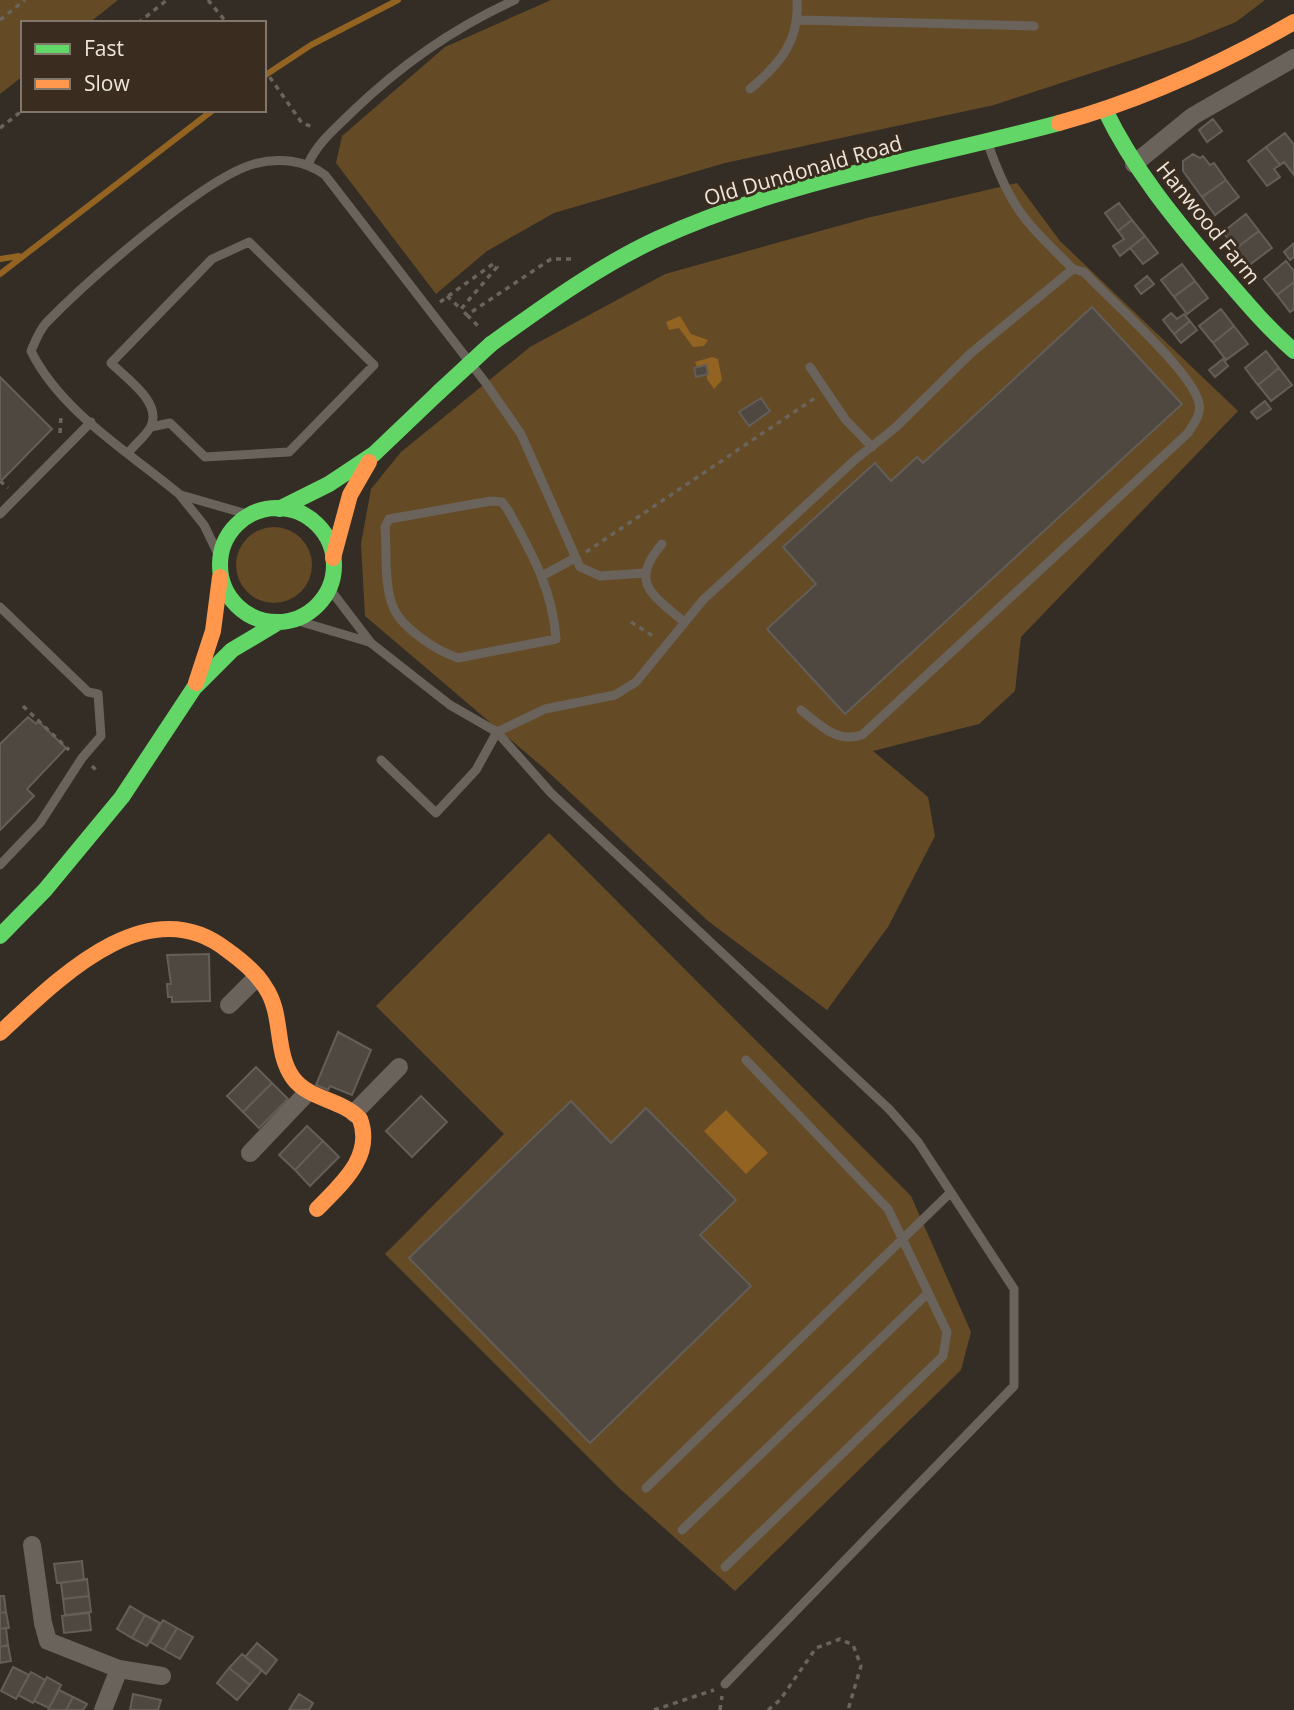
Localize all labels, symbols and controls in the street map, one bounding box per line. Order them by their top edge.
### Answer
legend [21,21,266,112]
text: Fast [84,34,124,62]
text: Slow [84,69,130,97]
street label: Old Dundonald Road [700,128,905,212]
street label: Hanwood Farm [1151,155,1267,290]

